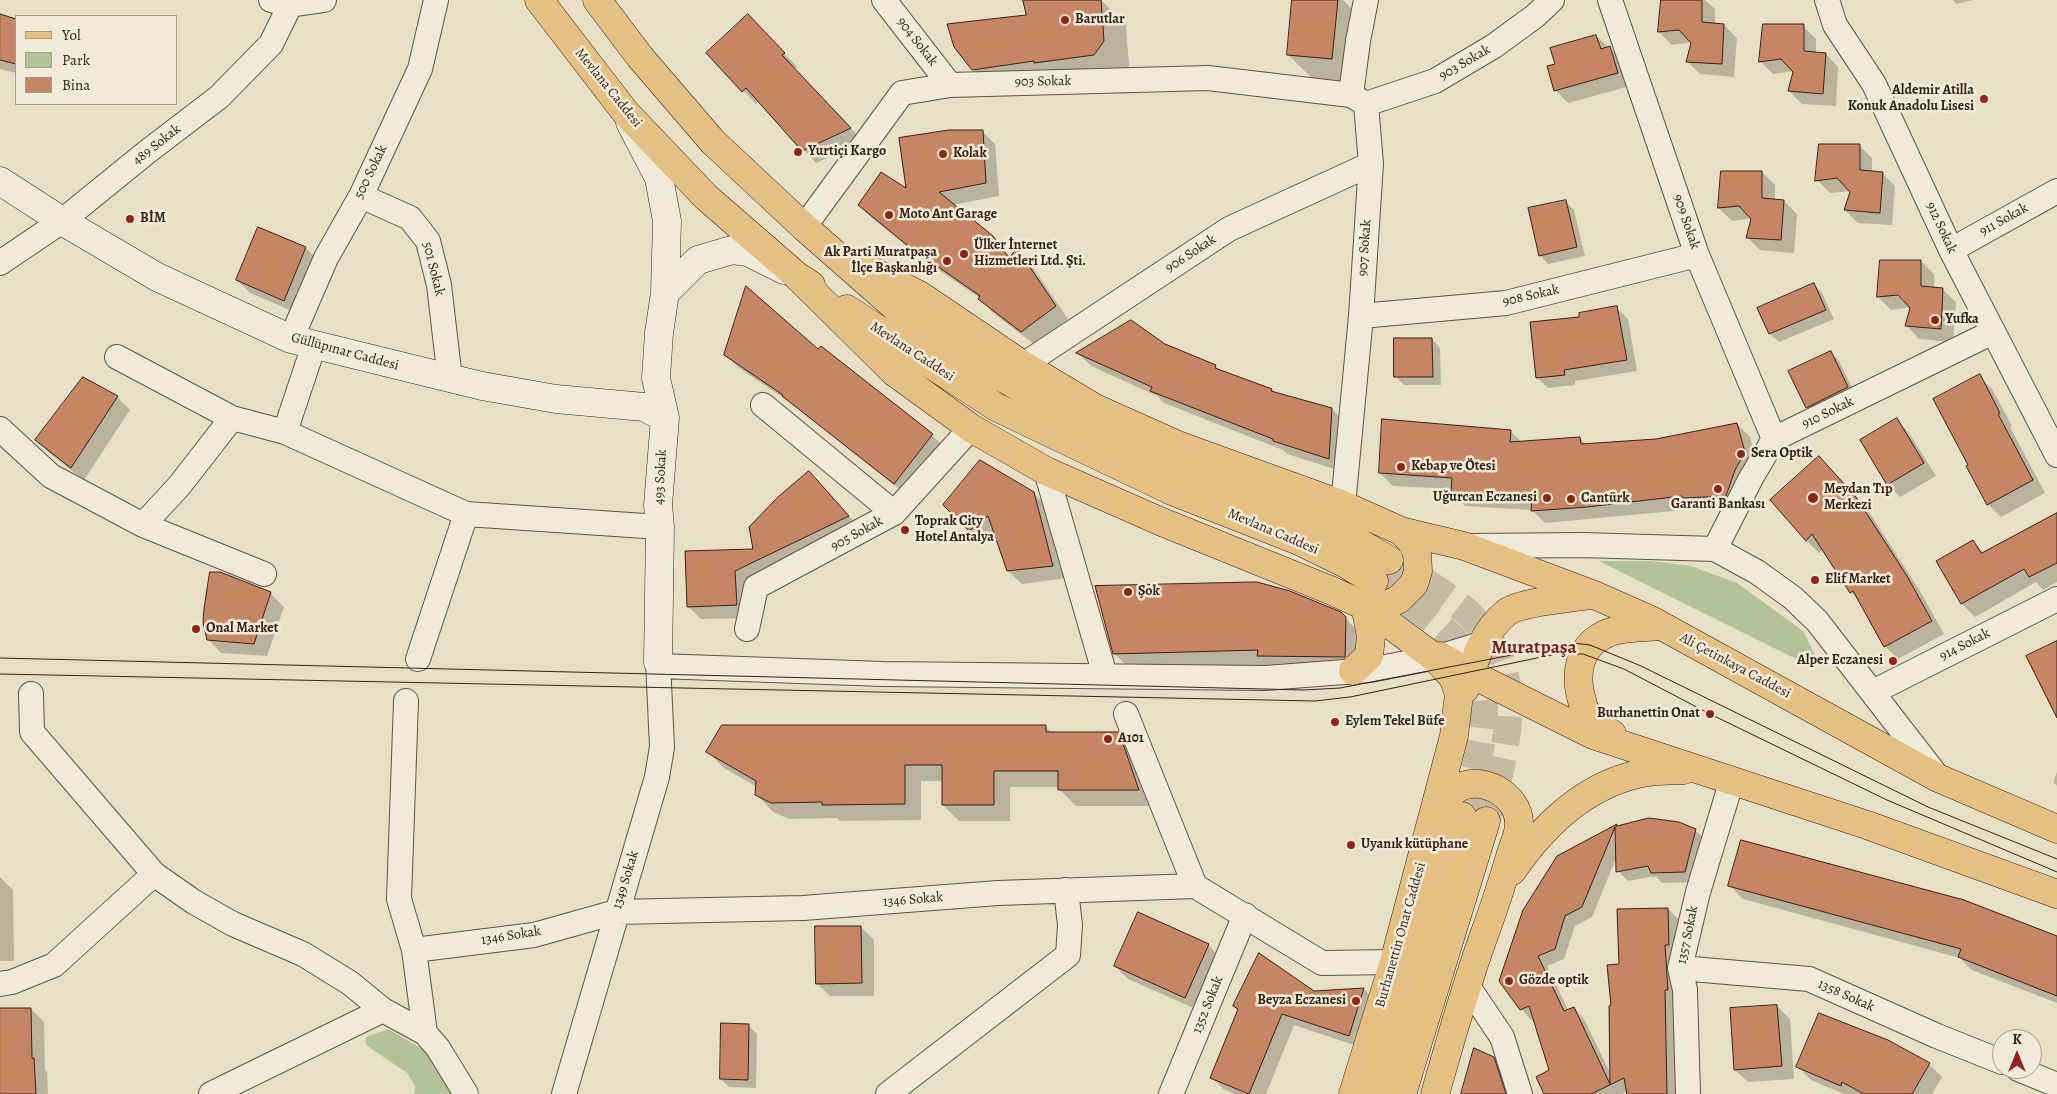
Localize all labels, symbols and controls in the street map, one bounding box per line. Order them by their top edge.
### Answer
place label: Barutlar [1075,12,1125,28]
street label: 904 Sokak [893,14,941,70]
marker: Barutlar [1059,14,1071,26]
legend [15,15,178,105]
text: Yol [62,25,81,45]
street label: 903 Sokak [1436,42,1494,84]
street label: Mevlana Caddesi [571,45,645,131]
text: Park [62,50,90,70]
street label: 903 Sokak [1015,73,1071,91]
text: Bina [62,75,90,95]
place label: Aldemir Atilla Konuk Anadolu Lisesi [1848,83,1974,115]
marker: Aldemir Atilla Konuk Anadolu Lisesi [1978,93,1990,105]
street label: 489 Sokak [130,121,184,169]
street label: 500 Sokak [351,142,391,202]
place label: Yurtiçi Kargo [808,144,886,160]
marker: Yurtiçi Kargo [792,146,804,158]
place label: Kolak [953,146,987,162]
marker: Kolak [937,148,949,160]
street label: 909 Sokak [1669,192,1703,252]
street label: 912 Sokak [1922,200,1960,256]
street label: 911 Sokak [1977,200,2031,240]
place label: Moto Ant Garage [899,207,997,223]
marker: Moto Ant Garage [883,209,895,221]
place label: BİM [140,211,166,227]
marker: BİM [124,213,136,225]
street label: 907 Sokak [1355,219,1375,277]
street label: 906 Sokak [1162,231,1220,277]
place label: Ülker İnternet Hizmetleri Ltd. Şti. [974,238,1086,270]
street label: 501 Sokak [418,240,448,298]
place label: Ak Parti Muratpaşa İlçe Başkanlığı [824,245,937,278]
marker: Ülker İnternet Hizmetleri Ltd. Şti. [958,248,970,260]
marker: Ak Parti Muratpaşa İlçe Başkanlığı [941,255,953,267]
street label: 908 Sokak [1501,281,1561,311]
place label: Yufka [1945,312,1979,328]
marker: Yufka [1929,314,1941,326]
street label: Mevlana Caddesi [867,318,957,386]
street label: Güllüpınar Caddesi [289,330,401,374]
street label: 910 Sokak [1799,393,1857,433]
place label: Sera Optik [1751,446,1813,462]
marker: Sera Optik [1735,448,1747,460]
street label: 493 Sokak [651,449,671,505]
place label: Kebap ve Ötesi [1411,459,1496,475]
marker: Kebap ve Ötesi [1395,461,1407,473]
place label: Meydan Tıp Merkezi [1824,482,1892,514]
marker: Garanti Bankası [1712,483,1724,495]
place label: Uğurcan Eczanesi [1433,490,1537,506]
place label: Cantürk [1581,491,1629,507]
marker: Meydan Tıp Merkezi [1806,491,1820,505]
marker: Uğurcan Eczanesi [1541,492,1553,504]
marker: Cantürk [1565,493,1577,505]
place label: Garanti Bankası [1671,497,1765,513]
street label: Mevlana Caddesi [1225,505,1321,559]
street label: 905 Sokak [828,513,886,555]
place label: Toprak City Hotel Antalya [915,514,994,546]
marker: Toprak City Hotel Antalya [899,524,911,536]
place label: Elif Market [1825,572,1891,588]
marker: Elif Market [1809,574,1821,586]
place label: Şok [1138,584,1160,600]
marker: Şok [1122,586,1134,598]
place label: Onal Market [206,621,278,637]
marker: Onal Market [190,623,202,635]
street label: 914 Sokak [1937,625,1993,665]
street label: Ali Çetinkaya Caddesi [1677,630,1793,702]
district label: Muratpaşa [1491,637,1577,659]
place label: Alper Eczanesi [1797,653,1883,669]
marker: Alper Eczanesi [1887,655,1899,667]
place label: Burhanettin Onat [1597,706,1700,722]
marker: Burhanettin Onat [1704,708,1716,720]
place label: Eylem Tekel Büfe [1345,714,1445,730]
marker: Eylem Tekel Büfe [1329,716,1341,728]
place label: A101 [1118,731,1144,747]
marker: A101 [1102,733,1114,745]
place label: Uyanık kütüphane [1361,837,1468,853]
marker: Uyanık kütüphane [1345,839,1357,851]
street label: 1349 Sokak [609,849,643,911]
street label: Burhanettin Onat Caddesi [1372,860,1430,1010]
street label: 1346 Sokak [882,889,944,911]
street label: 1357 Sokak [1674,904,1702,966]
street label: 1346 Sokak [480,923,542,949]
place label: Gözde optik [1519,973,1589,989]
street label: 1352 Sokak [1189,974,1227,1036]
marker: Gözde optik [1503,975,1515,987]
street label: 1358 Sokak [1815,976,1877,1016]
place label: Beyza Eczanesi [1257,993,1346,1009]
marker: Beyza Eczanesi [1350,995,1362,1007]
north arrow [1992,1029,2042,1079]
text: K [2012,1030,2022,1049]

